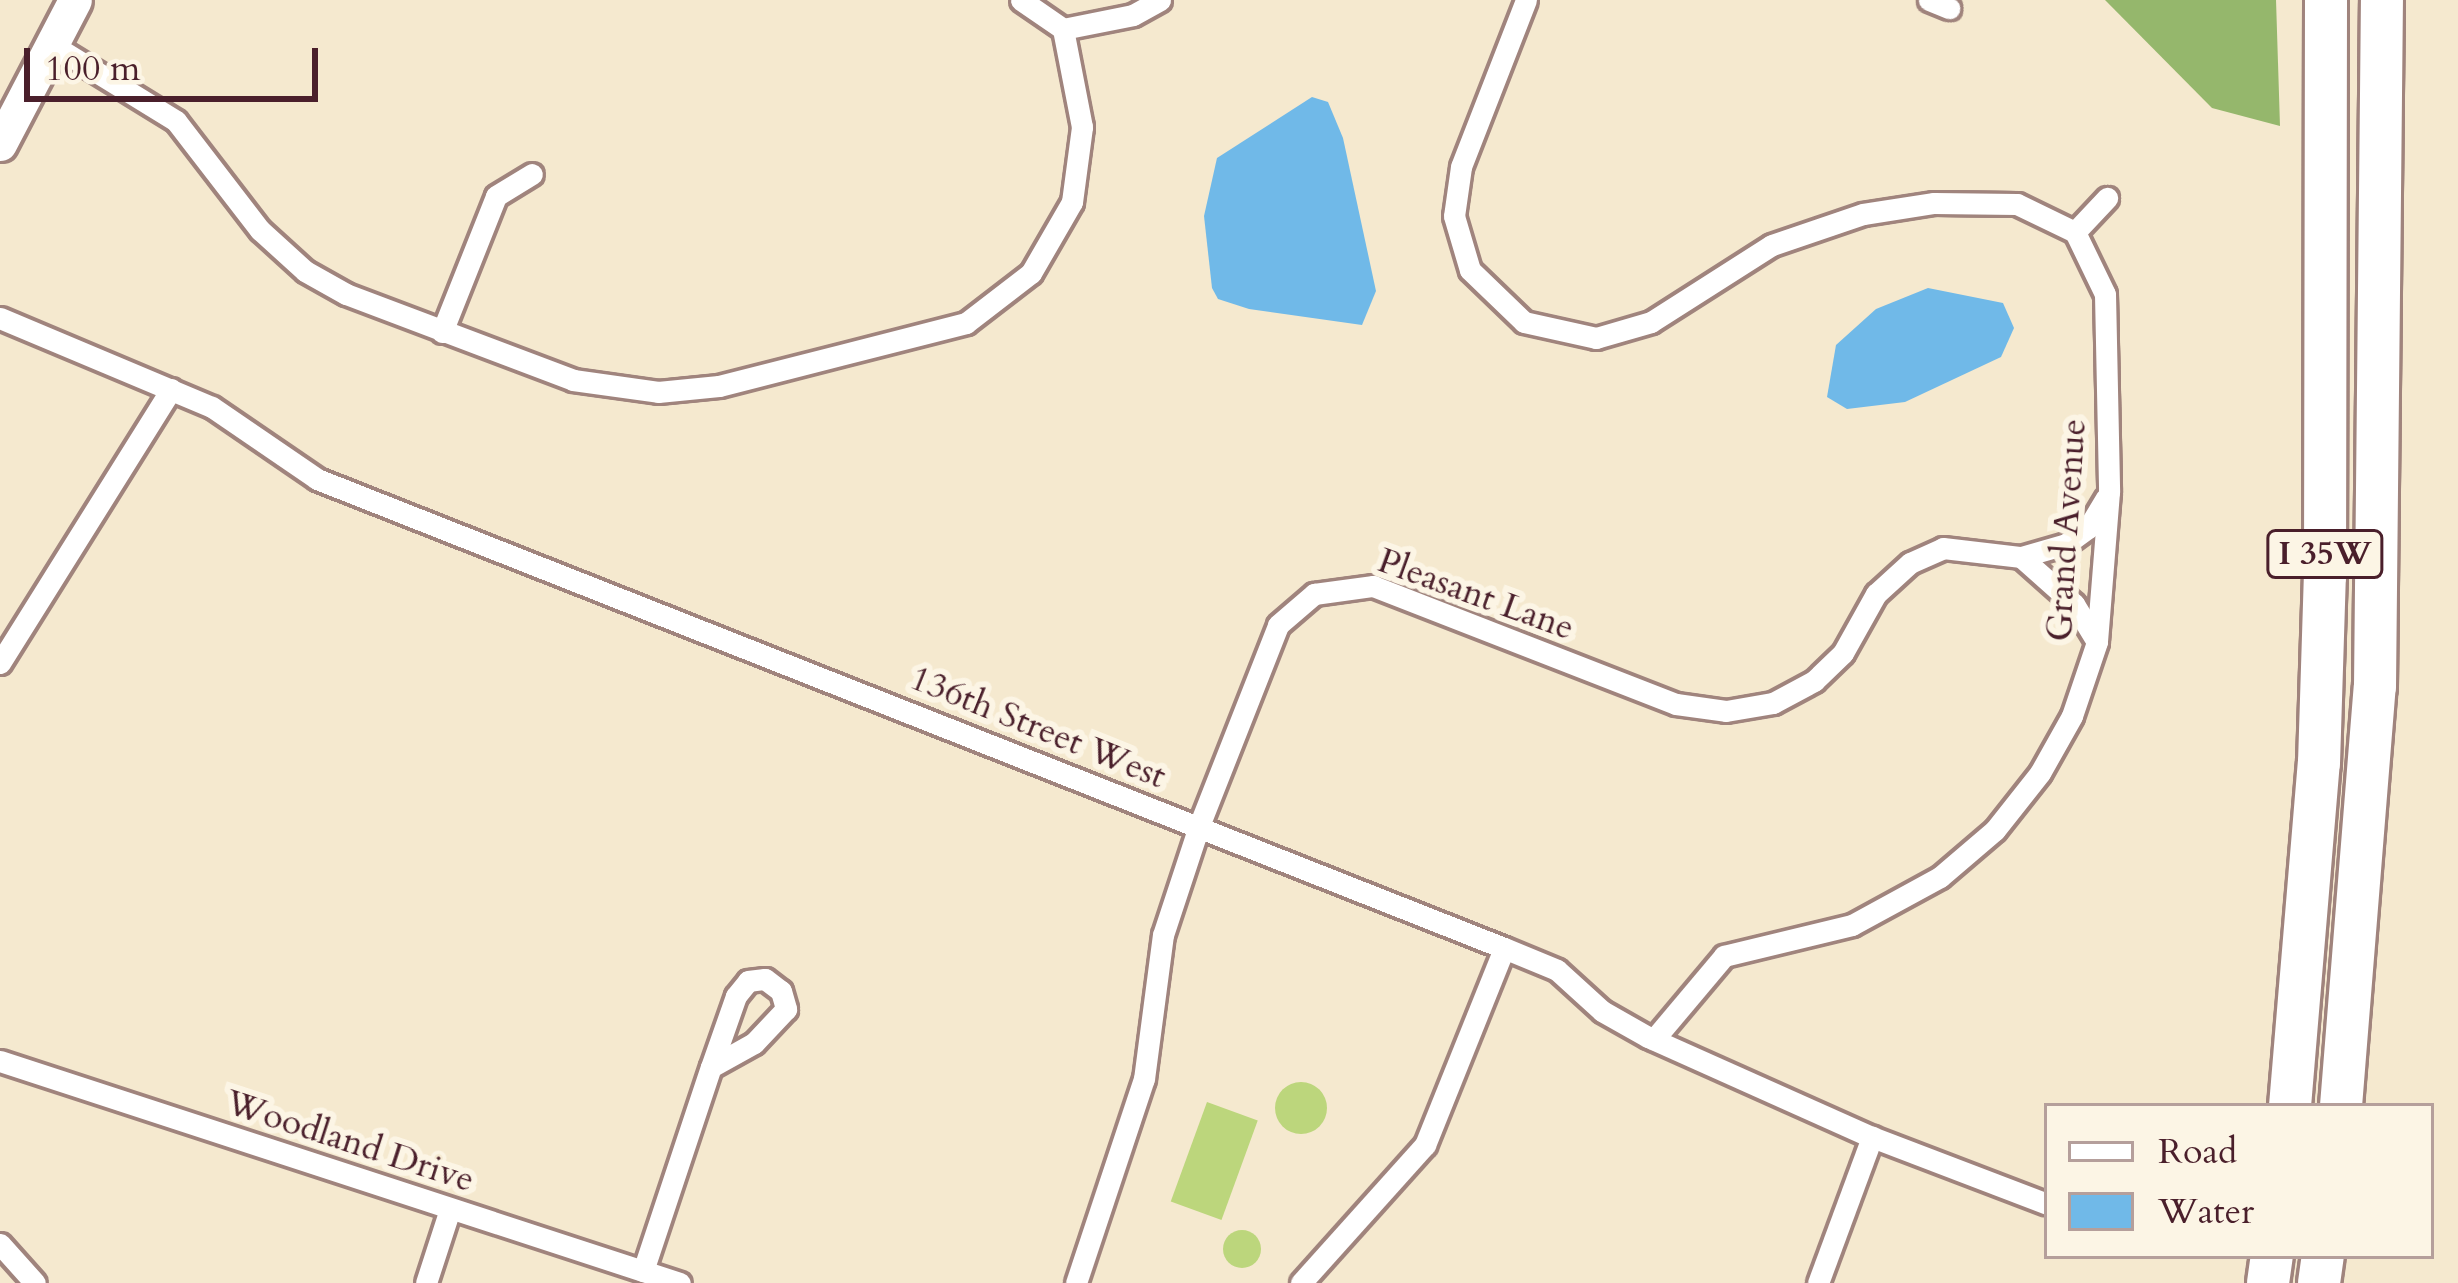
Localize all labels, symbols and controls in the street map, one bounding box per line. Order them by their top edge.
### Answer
scale bar [30,24,324,98]
text: 100 m [45,44,140,93]
street label: Grand Avenue [2037,417,2095,643]
road number: I 35W [2265,527,2385,581]
street label: Pleasant Lane [1372,539,1580,649]
street label: 136th Street West [904,656,1172,798]
street label: Woodland Drive [220,1080,480,1202]
legend [2044,1103,2434,1259]
text: Road [2158,1127,2237,1176]
text: Water [2158,1187,2254,1236]

